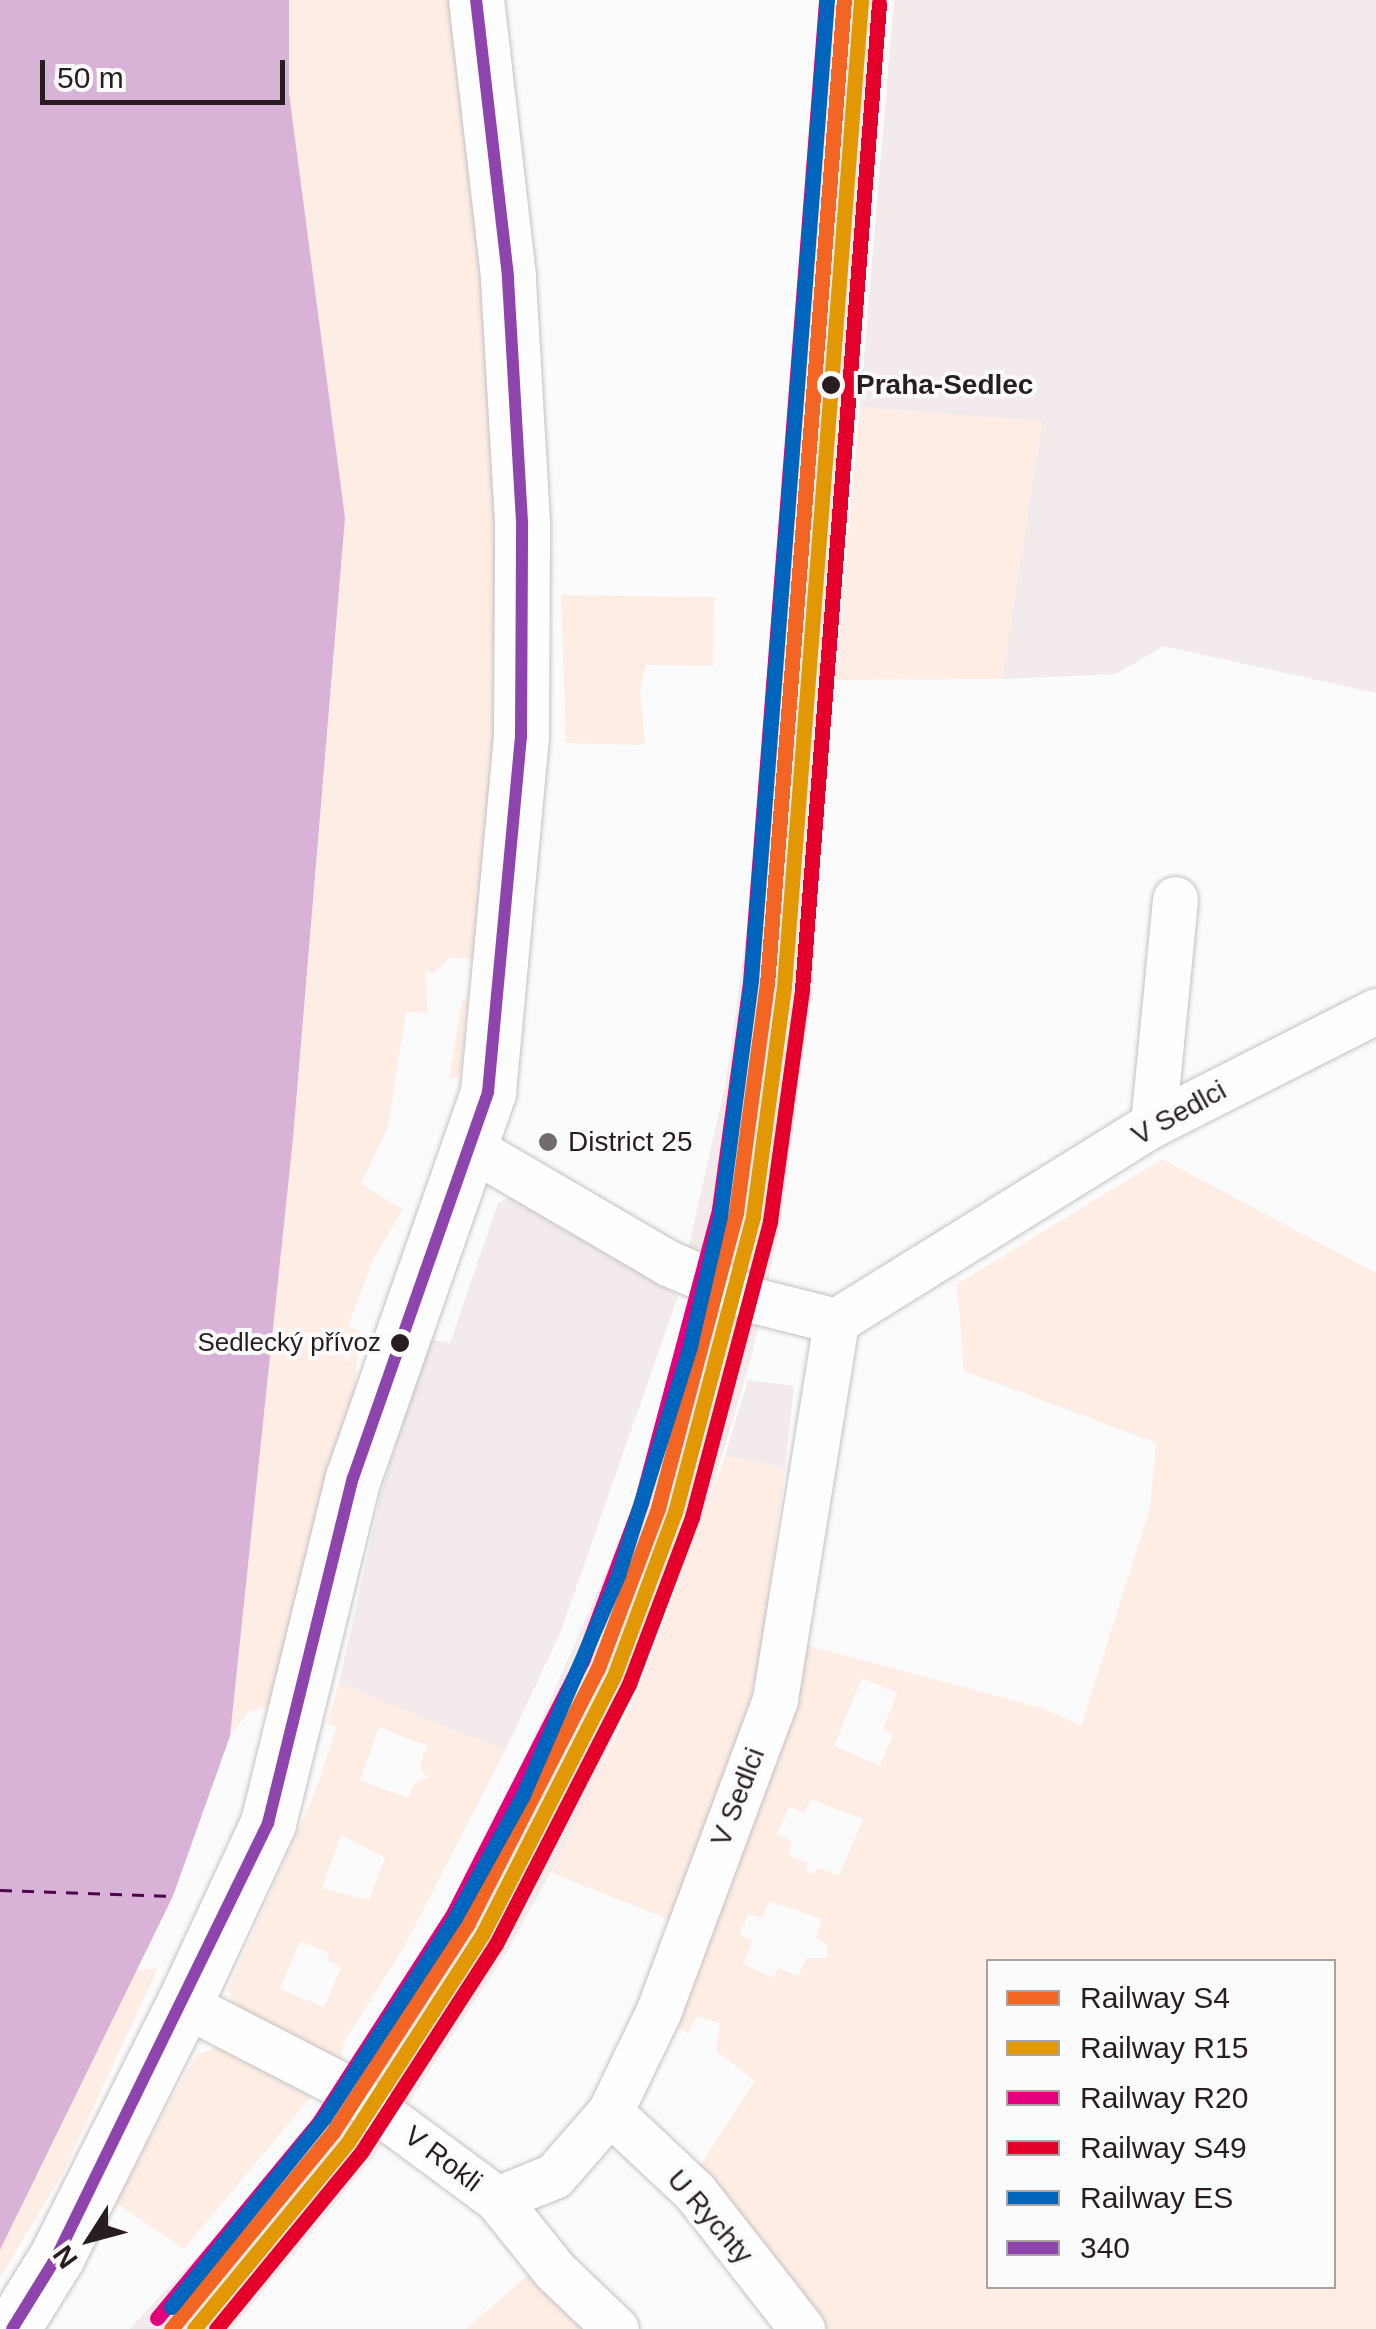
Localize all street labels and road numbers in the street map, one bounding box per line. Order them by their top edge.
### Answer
street label: V Sedlci [1126,1073,1232,1153]
street label: V Sedlci [704,1743,772,1851]
street label: V Rokli [397,2119,489,2199]
street label: U Rychty [660,2163,760,2271]

